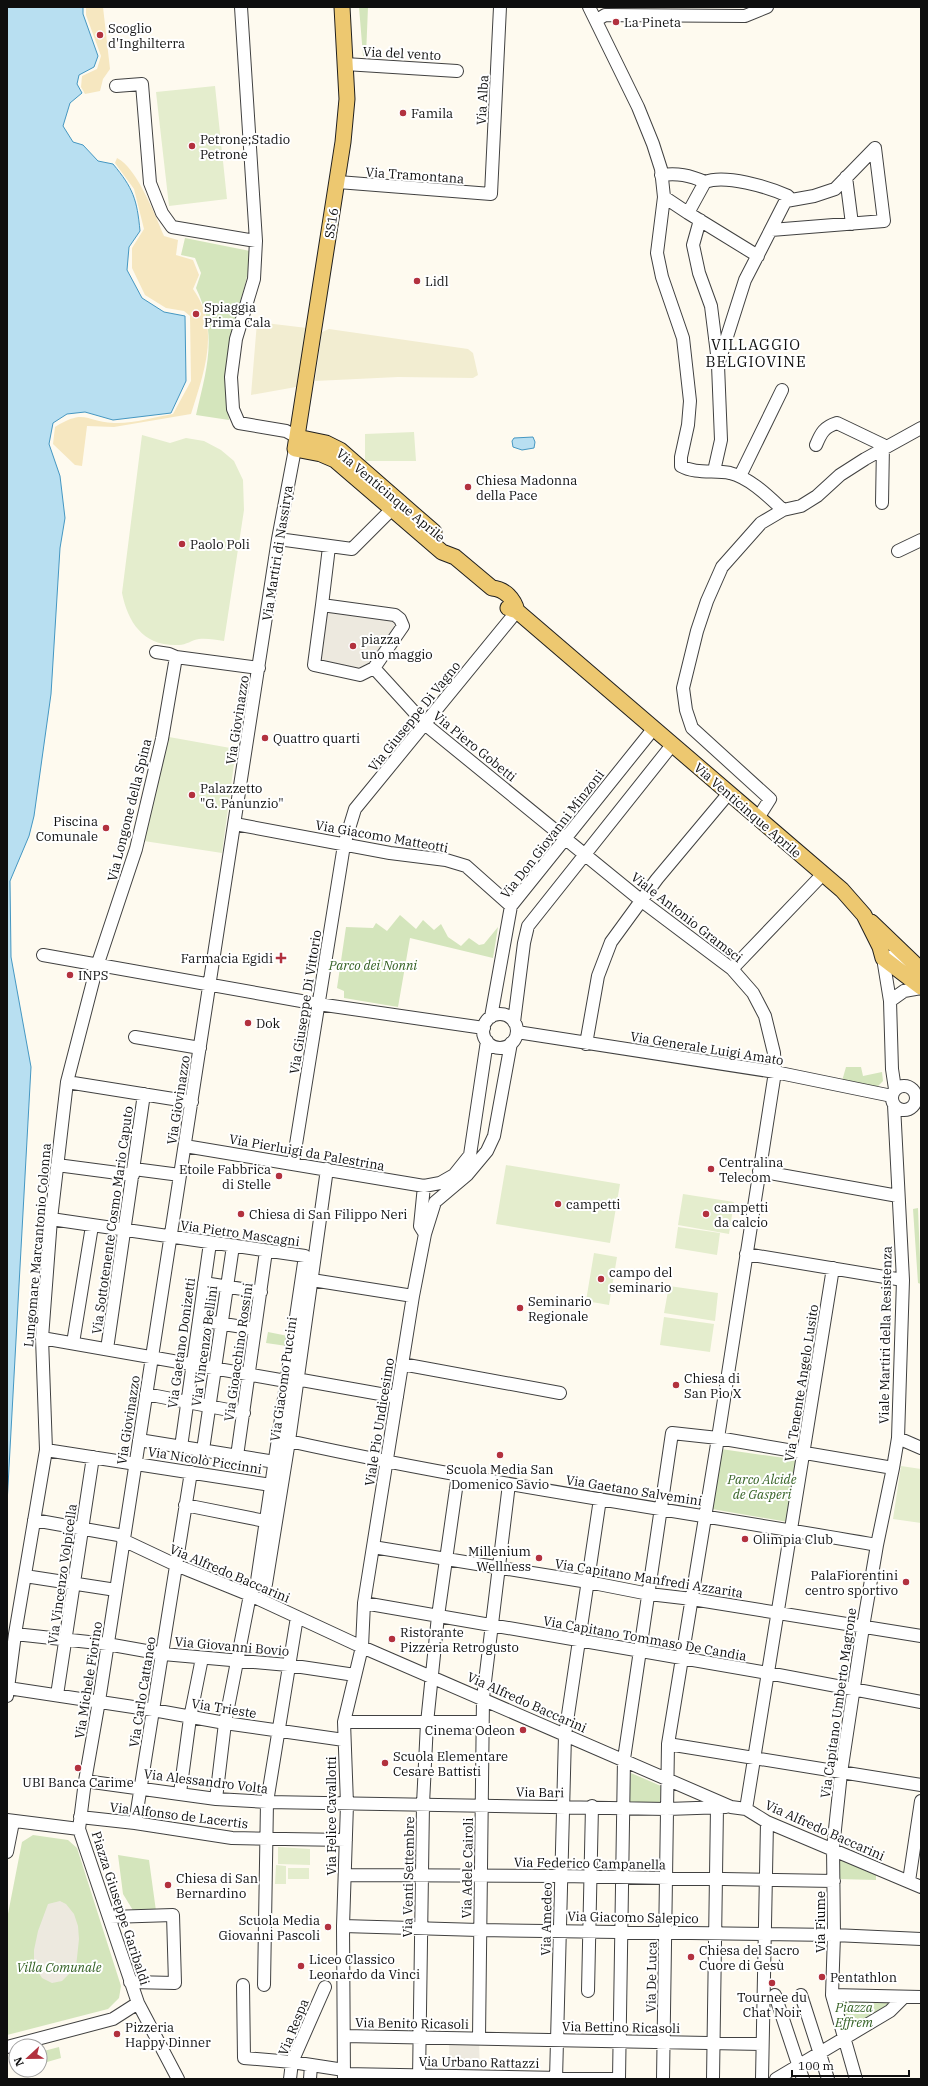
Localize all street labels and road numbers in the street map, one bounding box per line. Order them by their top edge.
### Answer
street label: Via del vento [362,43,442,64]
street label: Via Alba [473,74,492,126]
street label: Via Tramontana [365,164,465,187]
street label: SS16 [321,207,342,240]
street label: Via Venticinque Aprile [333,445,449,546]
street label: Via Martiri di Nassirya [258,484,297,622]
street label: Via Giuseppe Di Vagno [365,658,464,775]
street label: Via Giovinazzo [222,674,253,766]
street label: Via Piero Gobetti [429,707,520,785]
street label: Via Longone della Spina [104,737,155,883]
street label: Via Venticinque Aprile [690,759,805,862]
street label: Via Don Giovanni Minzoni [497,767,608,902]
street label: Via Giacomo Matteotti [314,816,450,857]
street label: Viale Antonio Gramsci [627,868,746,966]
street label: Via Giuseppe Di Vittorio [286,929,325,1075]
street label: Via Generale Luigi Amato [629,1028,785,1069]
street label: Via Giovinazzo [163,1054,194,1146]
street label: Via Sottotenente Cosmo Mario Caputo [88,1105,137,1335]
street label: Via Pierluigi da Palestrina [228,1130,386,1175]
street label: Lungomare Marcantonio Colonna [20,1142,55,1348]
street label: Via Pietro Mascagni [179,1217,301,1250]
street label: Viale Martiri della Resistenza [875,1246,896,1424]
street label: Via Gaetano Donizetti [164,1277,199,1410]
street label: Via Gioacchino Rossini [220,1282,257,1422]
street label: Via Vincenzo Bellini [188,1284,221,1408]
street label: Via Tenente Angelo Lusito [781,1303,822,1463]
street label: Via Giacomo Puccini [266,1316,301,1443]
street label: Viale Pio Undicesimo [361,1357,398,1487]
street label: Via Giovinazzo [113,1374,144,1466]
street label: Via Nicolò Piccinni [147,1443,263,1478]
street label: Via Gaetano Salvemini [565,1471,703,1510]
street label: Via Vincenzo Volpicella [44,1503,81,1645]
street label: Via Alfredo Baccarini [167,1540,293,1607]
street label: Via Capitano Manfredi Azzarita [554,1555,744,1602]
street label: Via Capitano Umberto Magrone [817,1607,860,1799]
street label: Via Capitano Tommaso De Candia [542,1612,748,1665]
street label: Via Michele Fiorino [71,1620,106,1740]
street label: Via Giovanni Bovio [174,1633,290,1660]
street label: Via Carlo Cattaneo [125,1635,160,1749]
street label: Via Alfredo Baccarini [464,1668,589,1737]
street label: Via Trieste [190,1695,258,1722]
street label: Via Felice Cavallotti [323,1756,340,1876]
street label: Via Alessandro Volta [143,1765,269,1798]
street label: Via Bari [516,1784,564,1801]
street label: Via Alfredo Baccarini [762,1796,887,1865]
street label: Via Alfonso de Lacertis [109,1799,249,1832]
street label: Via Venti Settembre [399,1816,418,1938]
street label: Via Adele Cairoli [458,1817,477,1919]
street label: Piazza Giuseppe Garibaldi [88,1829,153,1987]
street label: Via Federico Campanella [514,1854,666,1873]
street label: Via Amedeo [537,1882,556,1956]
street label: Via Fiume [812,1891,829,1953]
street label: Via Giacomo Salepico [567,1908,699,1927]
street label: Via De Luca [642,1941,661,2013]
street label: Via Respa [274,1996,313,2058]
street label: Via Benito Ricasoli [355,2014,469,2033]
street label: Via Bettino Ricasoli [562,2018,680,2037]
street label: Via Urbano Rattazzi [418,2053,539,2072]

